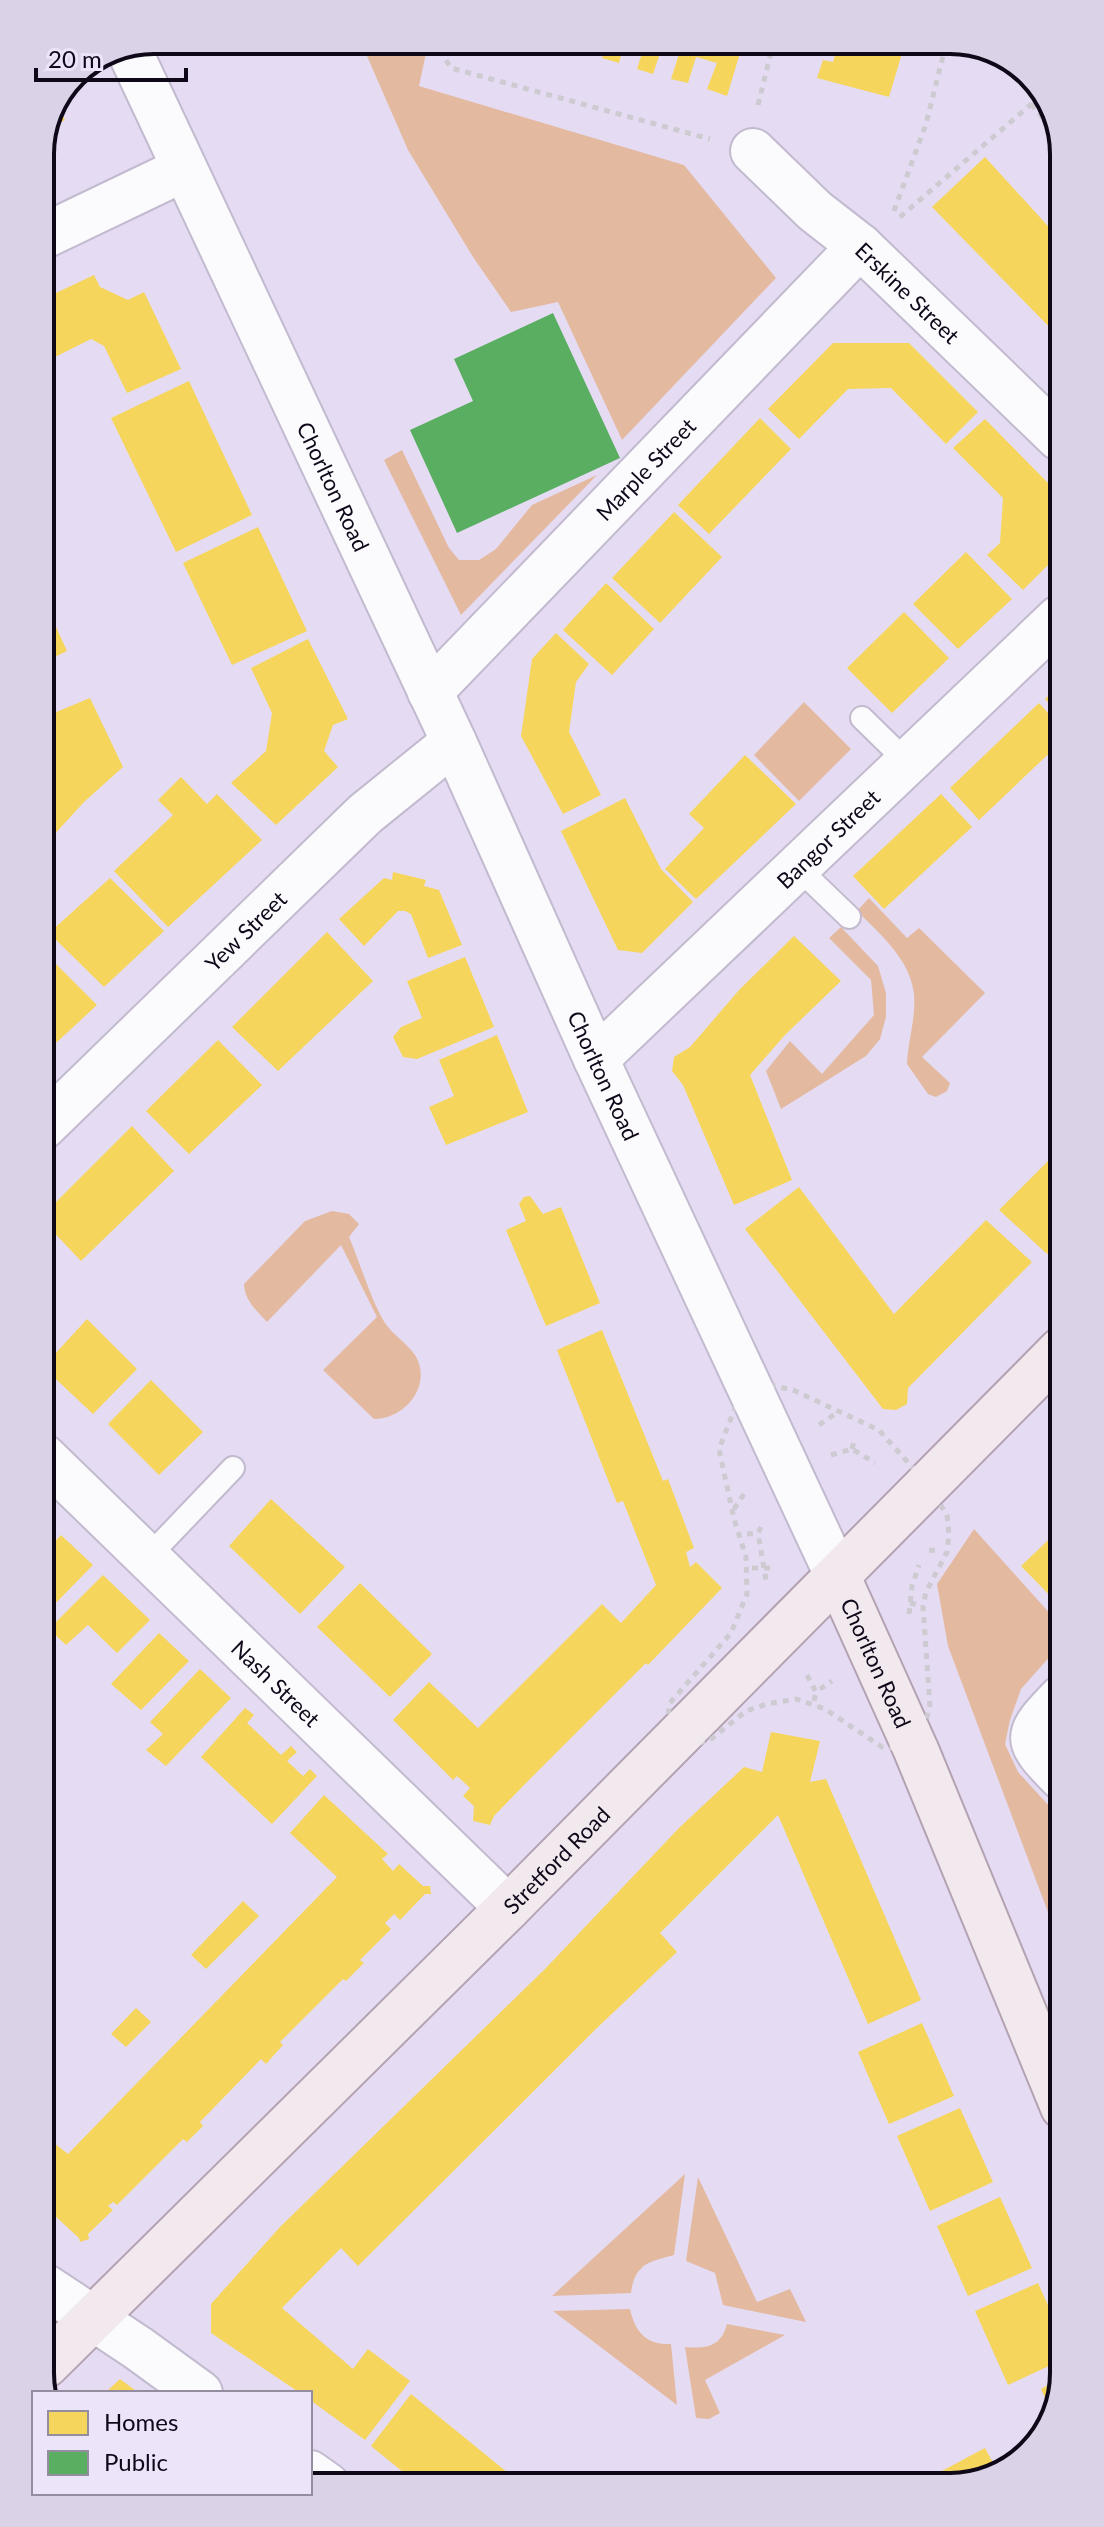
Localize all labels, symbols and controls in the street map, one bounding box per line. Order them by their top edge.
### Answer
scale bar [36,32,186,82]
text: 20 m [48,44,102,73]
street label: Erskine Street [850,236,966,349]
street label: Marple Street [590,412,701,526]
street label: Chorlton Road [292,417,376,555]
street label: Bangor Street [771,783,885,894]
street label: Yew Street [199,885,292,976]
street label: Chorlton Road [563,1006,645,1144]
street label: Chorlton Road [836,1593,918,1732]
street label: Nash Street [226,1634,326,1732]
street label: Stretford Road [497,1800,615,1919]
legend [32,2391,312,2495]
text: Homes [104,2407,178,2436]
text: Public [104,2447,168,2476]

